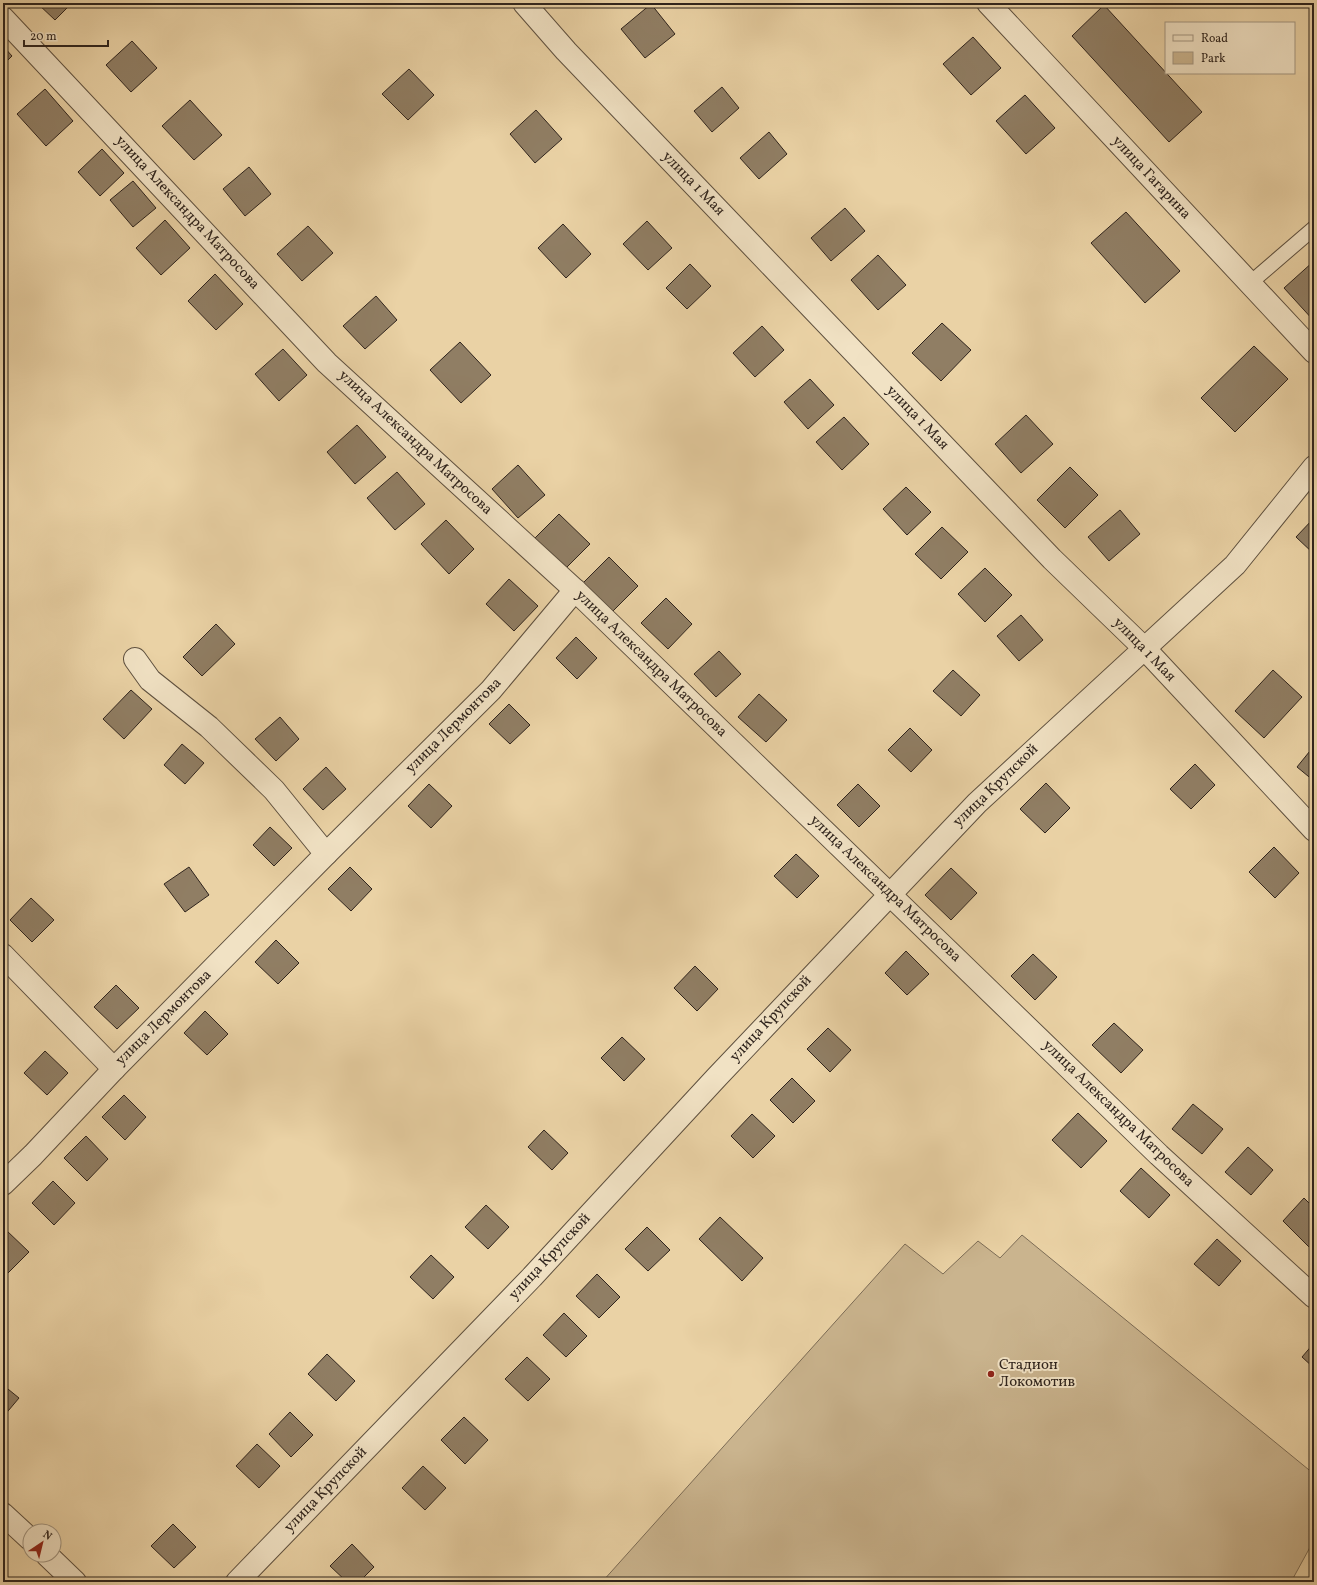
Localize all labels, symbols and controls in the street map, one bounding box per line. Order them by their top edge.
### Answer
scale bar [24,22,108,48]
legend [1165,22,1295,74]
text: 20 m [30,29,57,45]
text: Road [1201,31,1228,47]
text: Park [1201,51,1226,67]
street label: улица Александра Матросова [110,131,264,295]
street label: улица Гагарина [1107,131,1195,225]
street label: улица 1 Мая [657,147,729,221]
street label: улица Александра Матросова [333,366,497,520]
street label: улица 1 Мая [881,381,953,455]
street label: улица Александра Матросова [570,586,732,742]
street label: улица 1 Мая [1108,613,1180,687]
street label: улица Лермонтова [401,673,507,779]
street label: улица Крупской [948,740,1044,832]
street label: улица Александра Матросова [804,811,966,967]
street label: улица Лермонтова [111,965,217,1071]
street label: улица Крупской [725,971,817,1067]
street label: улица Александра Матросова [1037,1036,1199,1192]
street label: улица Крупской [504,1209,596,1305]
place label: Стадион Локомотив [999,1355,1075,1393]
marker: Стадион Локомотив [986,1369,996,1379]
street label: улица Крупской [280,1442,372,1538]
north arrow [22,1523,62,1563]
text: N [39,1528,54,1544]

